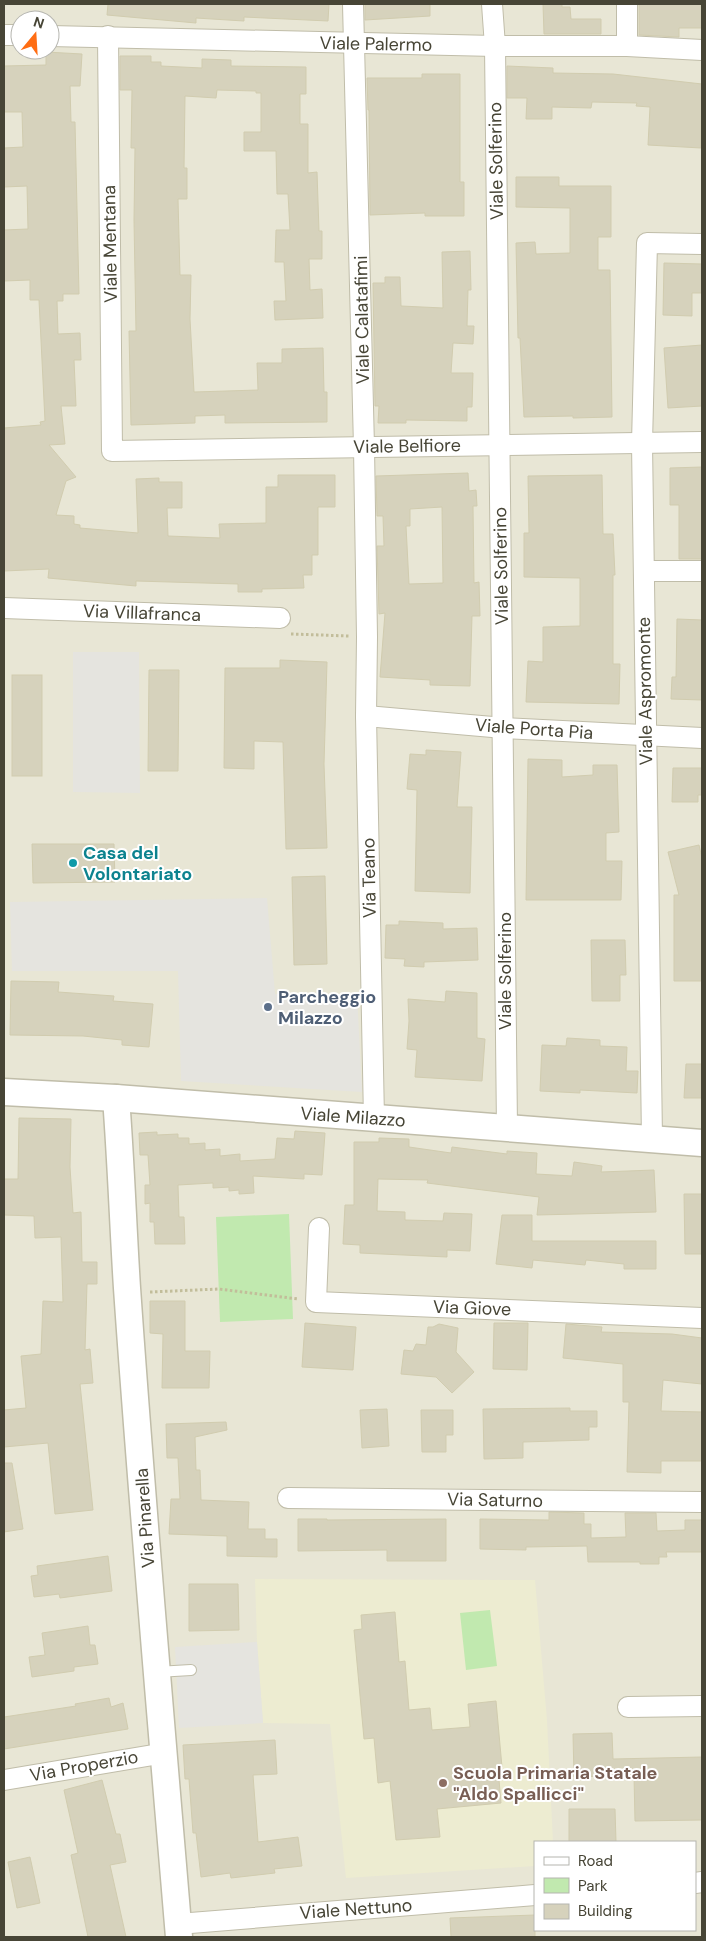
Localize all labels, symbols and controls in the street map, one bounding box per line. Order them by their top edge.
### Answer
north arrow [10,10,60,60]
text: N [31,12,47,33]
street label: Viale Palermo [319,31,433,57]
street label: Viale Solferino [483,102,509,220]
street label: Viale Mentana [97,185,123,303]
street label: Viale Calatafimi [349,255,375,385]
street label: Viale Belfiore [353,433,461,459]
street label: Viale Solferino [488,507,514,625]
street label: Via Villafranca [83,599,201,627]
street label: Viale Aspromonte [632,617,658,765]
street label: Viale Porta Pia [474,713,594,745]
street label: Via Teano [356,838,382,918]
place label: Casa del Volontariato [83,841,192,886]
marker: Casa del Volontariato [67,857,79,869]
street label: Viale Solferino [493,912,517,1030]
place label: Parcheggio Milazzo [278,985,376,1030]
marker: Parcheggio Milazzo [262,1001,274,1013]
street label: Viale Milazzo [299,1101,407,1133]
street label: Via Giove [432,1295,512,1321]
street label: Via Pinarella [130,1467,160,1569]
street label: Via Saturno [447,1487,543,1513]
street label: Via Properzio [28,1745,140,1787]
place label: Scuola Primaria Statale "Aldo Spallicci" [453,1761,658,1806]
marker: Scuola Primaria Statale "Aldo Spallicci" [437,1777,449,1789]
legend [534,1841,696,1931]
text: Road [578,1851,613,1871]
text: Park [578,1876,608,1896]
street label: Viale Nettuno [299,1893,413,1925]
text: Building [578,1901,633,1921]

